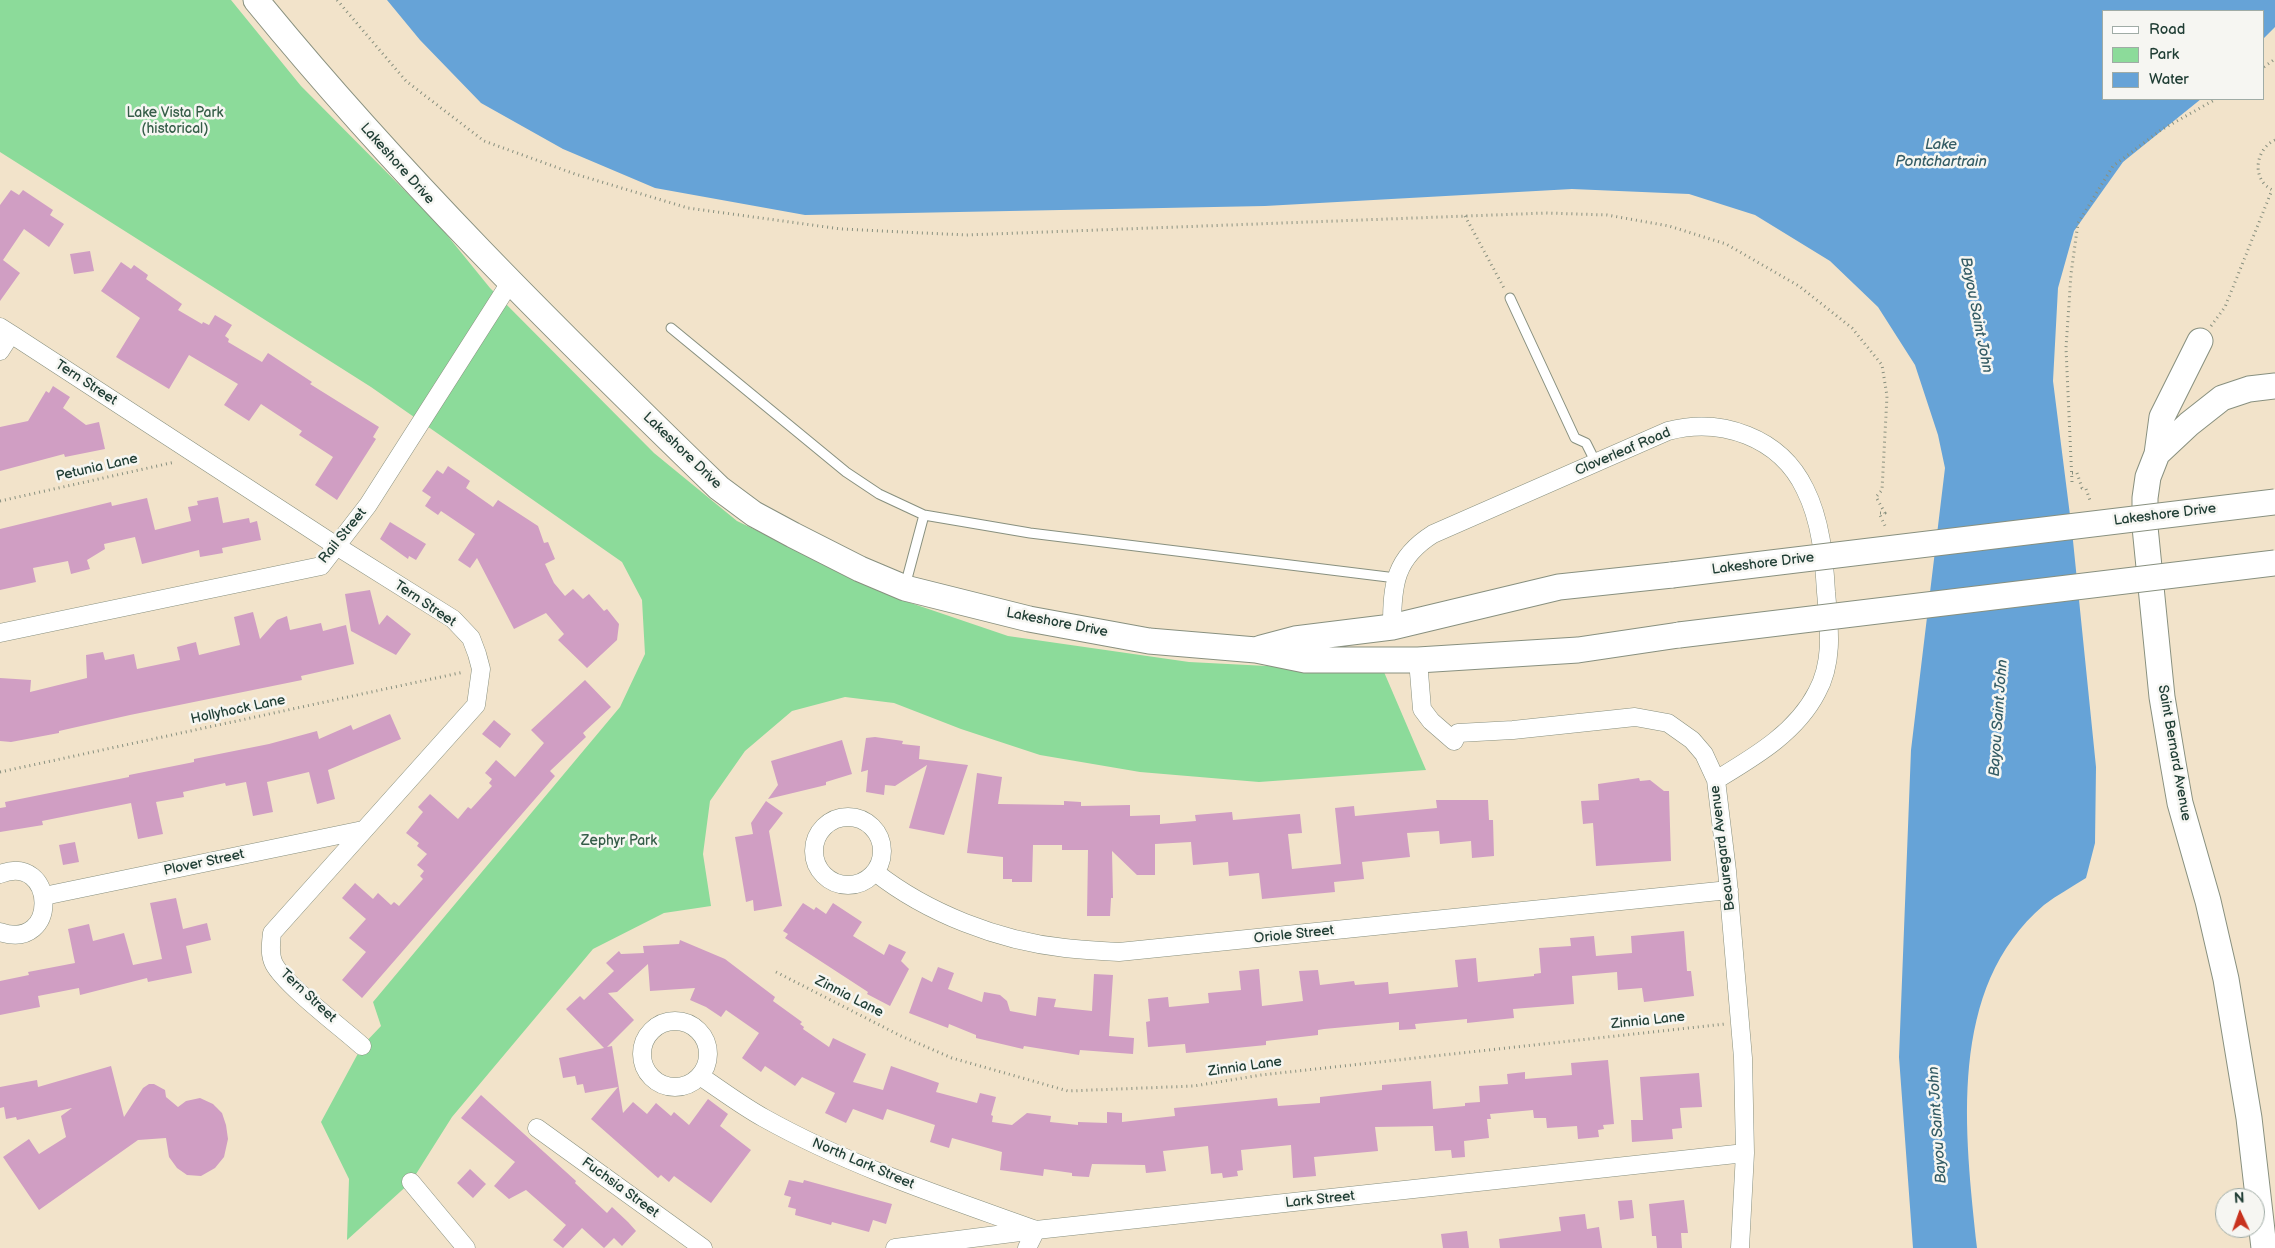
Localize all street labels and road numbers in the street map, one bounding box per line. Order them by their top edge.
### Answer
street label: Lakeshore Drive [356,120,438,208]
street label: Tern Street [52,357,120,409]
street label: Lakeshore Drive [639,409,725,493]
street label: Cloverleaf Road [1573,424,1673,480]
street label: Petunia Lane [55,450,139,486]
street label: Lakeshore Drive [2113,500,2217,530]
street label: Rail Street [316,505,370,567]
street label: Lakeshore Drive [1711,549,1815,579]
street label: Tern Street [391,577,459,631]
street label: Lakeshore Drive [1005,605,1109,641]
street label: Saint Bernard Avenue [2154,684,2194,822]
street label: Hollyhock Lane [189,692,287,728]
street label: Beauregard Avenue [1707,784,1739,912]
street label: Plover Street [162,846,246,880]
street label: Oriole Street [1253,922,1335,948]
street label: Tern Street [277,966,339,1026]
street label: Zinnia Lane [812,973,886,1021]
street label: Zinnia Lane [1610,1009,1686,1033]
street label: Zinnia Lane [1207,1054,1283,1080]
street label: North Lark Street [809,1135,917,1193]
street label: Fuchsia Street [578,1154,662,1222]
street label: Lark Street [1284,1188,1356,1212]

